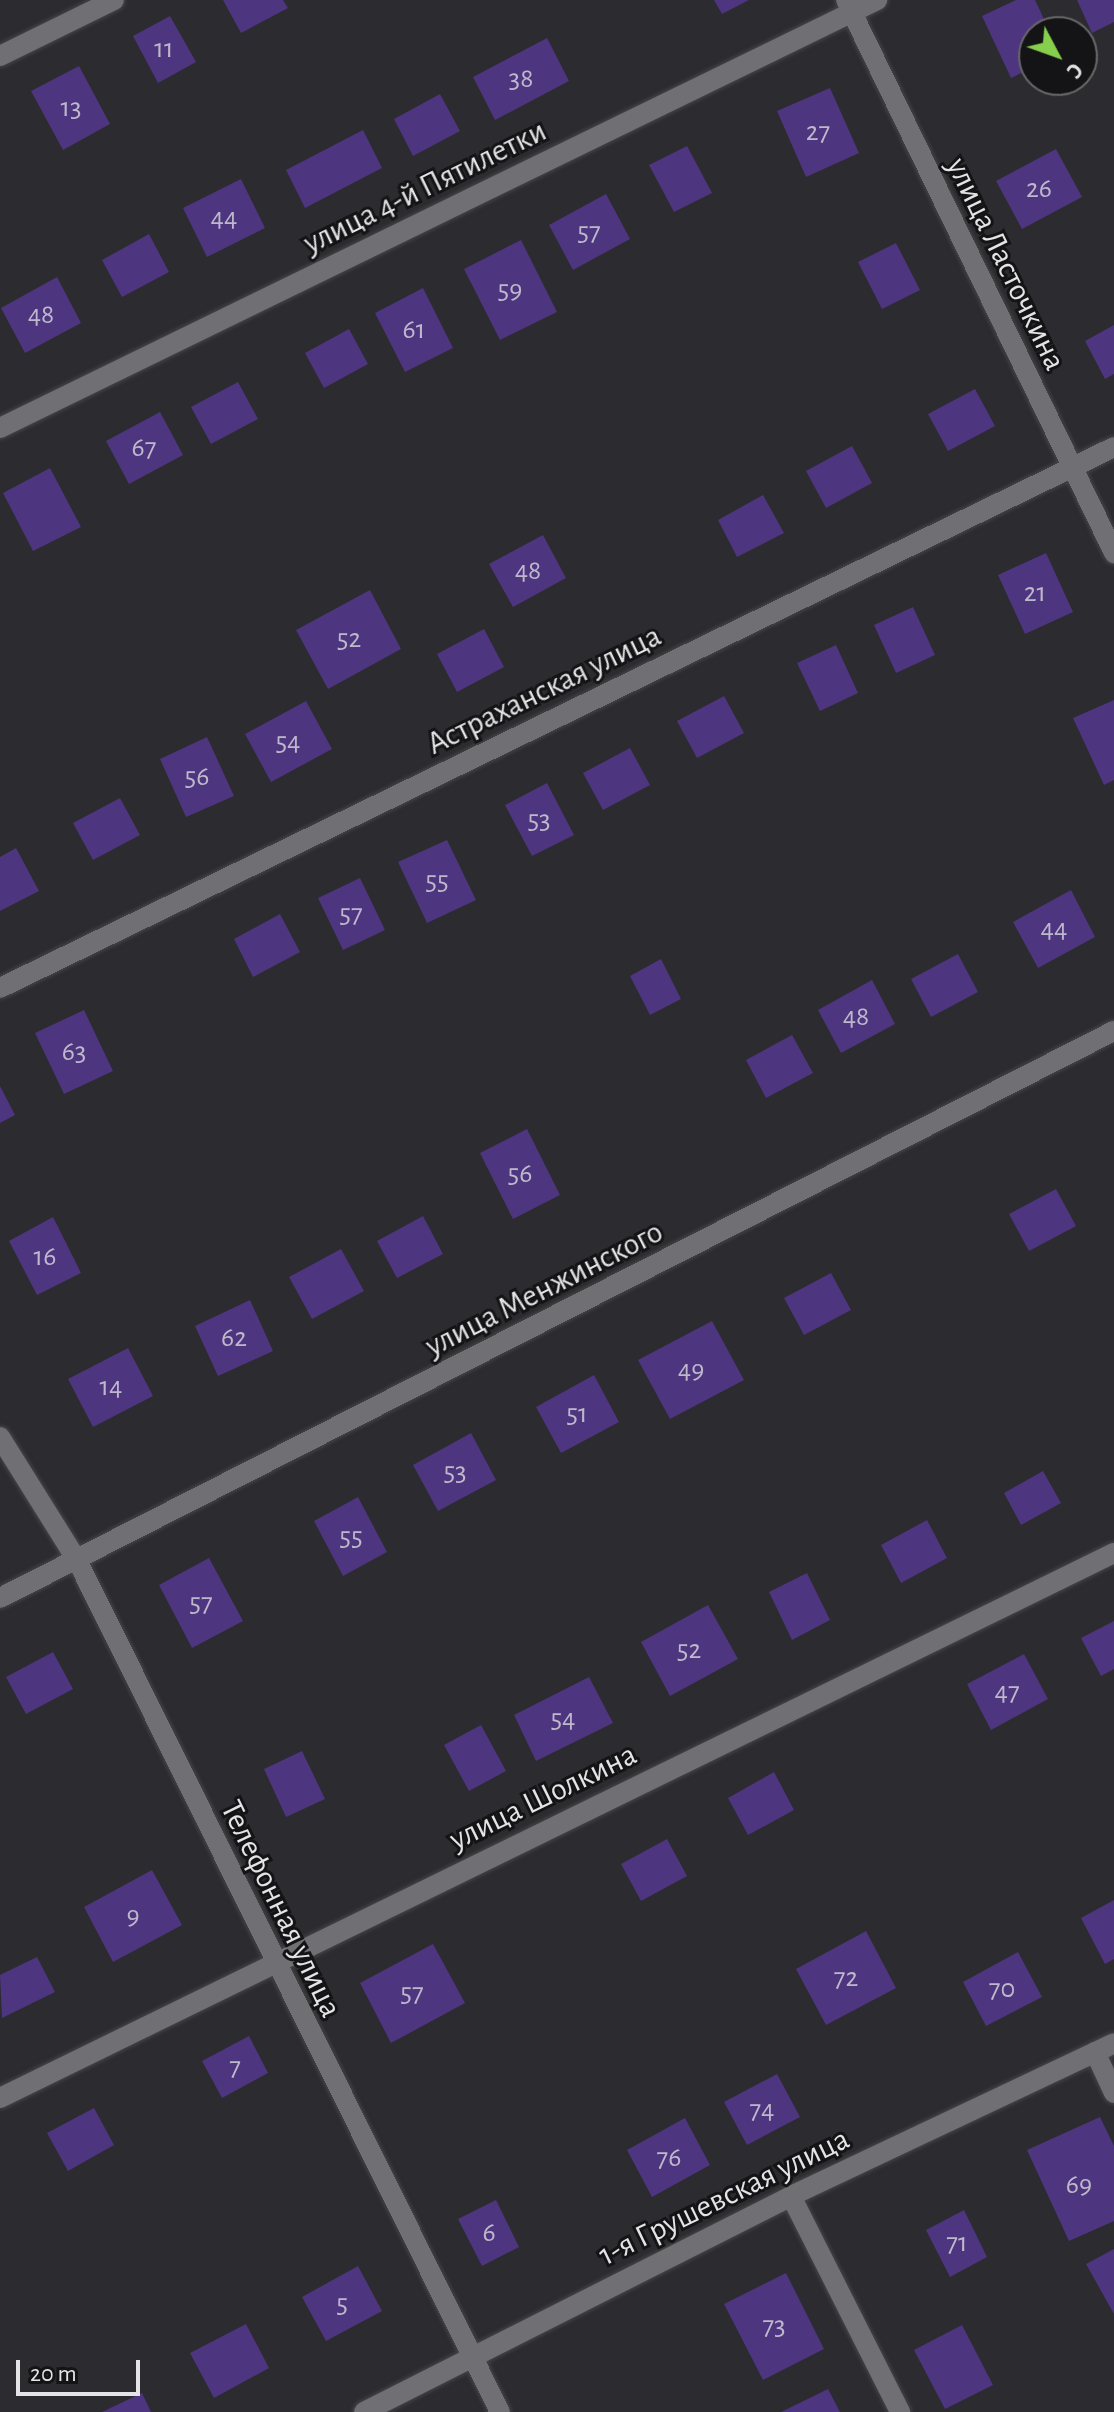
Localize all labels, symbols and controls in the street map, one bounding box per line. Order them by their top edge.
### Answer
north arrow [1018,16,1098,96]
house number: 11 [154,32,174,66]
text: С [1062,59,1087,82]
house number: 38 [509,62,533,96]
house number: 13 [60,91,82,125]
street label: улица 4-й Пятилетки [297,112,553,262]
house number: 27 [806,115,830,149]
street label: улица Ласточкина [938,151,1074,377]
house number: 26 [1026,172,1052,206]
house number: 44 [211,201,237,235]
house number: 57 [577,215,601,249]
house number: 59 [498,273,522,307]
house number: 48 [28,298,54,332]
house number: 61 [403,313,425,347]
house number: 67 [132,431,156,465]
house number: 48 [515,554,541,588]
house number: 21 [1024,576,1046,610]
street label: Астраханская улица [421,617,667,763]
house number: 52 [337,622,361,656]
house number: 54 [275,725,301,759]
house number: 56 [185,760,209,794]
house number: 53 [527,803,551,837]
house number: 55 [425,864,449,898]
house number: 57 [339,897,363,931]
house number: 44 [1041,912,1067,946]
house number: 48 [843,1000,869,1034]
house number: 63 [62,1035,86,1069]
house number: 56 [508,1157,532,1191]
street label: улица Менжинского [419,1213,669,1365]
house number: 16 [34,1240,56,1274]
house number: 62 [221,1321,247,1355]
house number: 49 [678,1353,704,1387]
house number: 14 [99,1370,123,1404]
house number: 51 [566,1397,588,1431]
house number: 53 [443,1455,467,1489]
house number: 55 [339,1520,363,1554]
house number: 57 [189,1586,213,1620]
house number: 52 [677,1633,701,1667]
house number: 47 [994,1675,1020,1709]
house number: 54 [550,1702,576,1736]
street label: улица Шолкина [443,1735,643,1859]
street label: Телефонная улица [212,1794,350,2024]
house number: 9 [126,1899,140,1933]
house number: 72 [834,1961,858,1995]
house number: 70 [989,1972,1015,2006]
house number: 57 [400,1976,424,2010]
house number: 7 [229,2050,241,2084]
house number: 74 [749,2093,775,2127]
street label: 1-я Грушевская улица [592,2120,856,2274]
house number: 76 [657,2141,681,2175]
house number: 69 [1066,2168,1092,2202]
house number: 6 [482,2216,496,2250]
house number: 71 [946,2226,968,2260]
house number: 5 [336,2287,348,2321]
house number: 73 [762,2309,786,2343]
scale bar [20,2344,144,2394]
text: 20 m [30,2362,77,2386]

